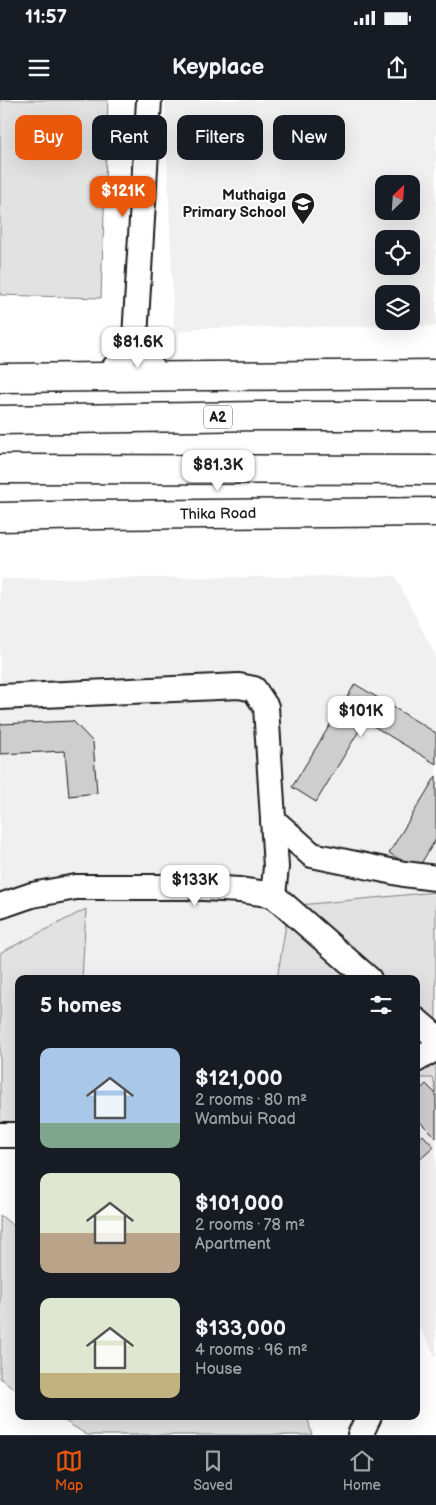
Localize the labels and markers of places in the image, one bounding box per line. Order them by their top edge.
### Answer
pin: $121K [88,176,158,218]
place label: Muthaiga Primary School [182,186,286,222]
school or university icon: Muthaiga Primary School [290,191,316,225]
pin: $81.6K [97,326,179,369]
pin: $81.3K [177,450,259,492]
pin: $101K [326,696,396,738]
pin: $133K [160,864,230,907]

